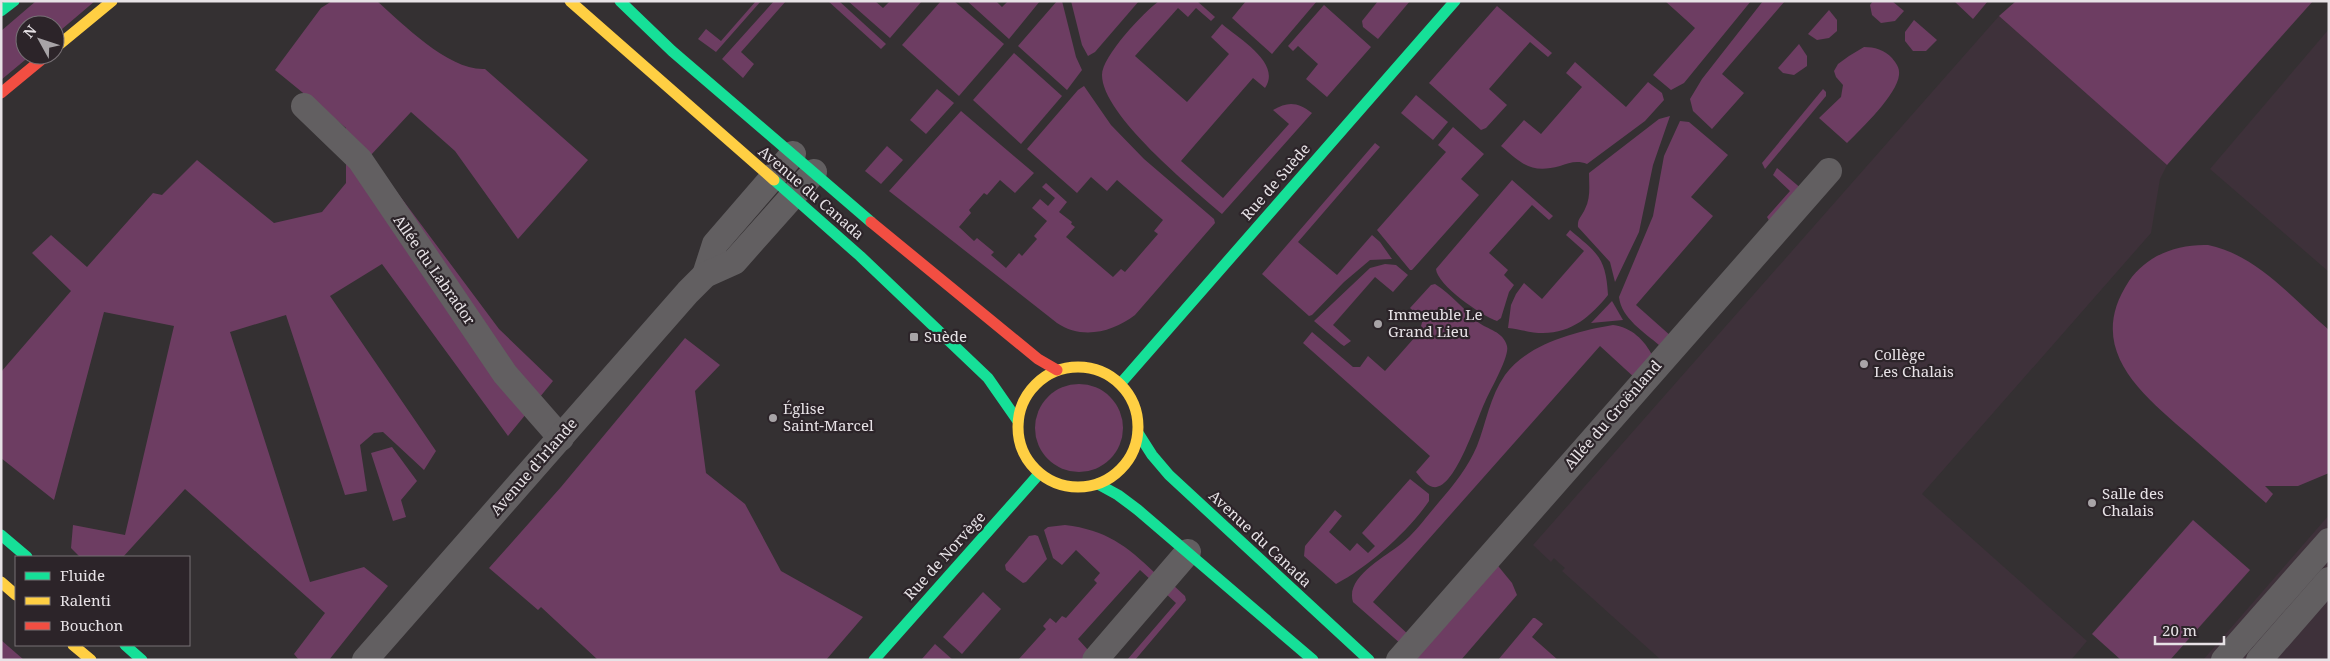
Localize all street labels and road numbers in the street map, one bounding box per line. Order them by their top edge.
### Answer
street label: Rue de Suède [1236,139,1314,224]
street label: Avenue du Canada [755,141,869,244]
street label: Allée du Labrador [389,211,480,328]
street label: Allée du Groënland [1559,355,1665,473]
street label: Avenue d'Irlande [485,414,581,519]
street label: Avenue du Canada [1205,485,1316,591]
street label: Rue de Norvège [899,507,989,604]

